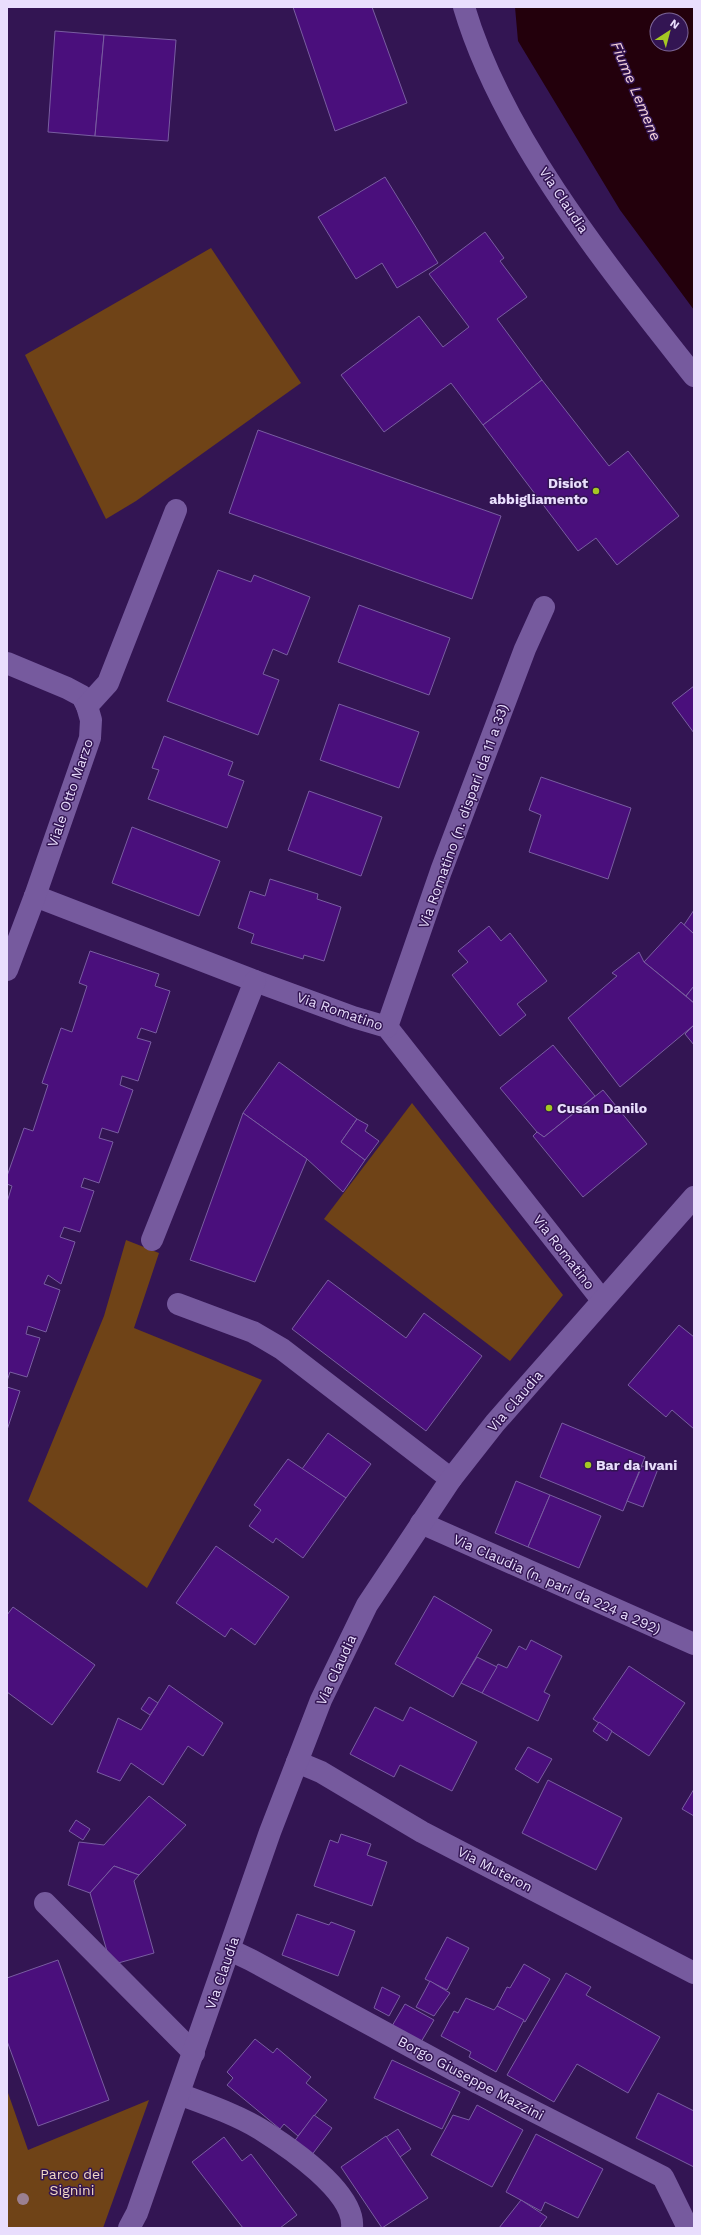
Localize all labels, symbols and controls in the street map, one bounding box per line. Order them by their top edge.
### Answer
north arrow [649,12,689,52]
text: N [667,17,682,32]
water label: Fiume Lemene [607,39,665,143]
street label: Via Claudia [536,164,592,236]
place label: Disiot abbigliamento [489,475,588,507]
marker: Disiot abbigliamento [591,486,601,496]
street label: Via Romatino (n. dispari da 11 a 33) [415,702,511,930]
street label: Viale Otto Marzo [44,737,96,849]
street label: Via Romatino [295,989,385,1033]
place label: Cusan Danilo [557,1100,647,1116]
marker: Cusan Danilo [544,1103,554,1113]
street label: Via Romatino [530,1211,598,1293]
street label: Via Claudia [484,1367,546,1435]
place label: Bar da Ivani [596,1457,677,1473]
marker: Bar da Ivani [583,1460,593,1470]
street label: Via Claudia (n. pari da 224 a 292) [451,1531,663,1637]
street label: Via Claudia [313,1632,359,1708]
street label: Via Muteron [455,1843,535,1895]
street label: Via Claudia [202,1934,242,2012]
street label: Borgo Giuseppe Mazzini [395,2033,547,2123]
park label: Parco dei Signini [40,2166,104,2198]

